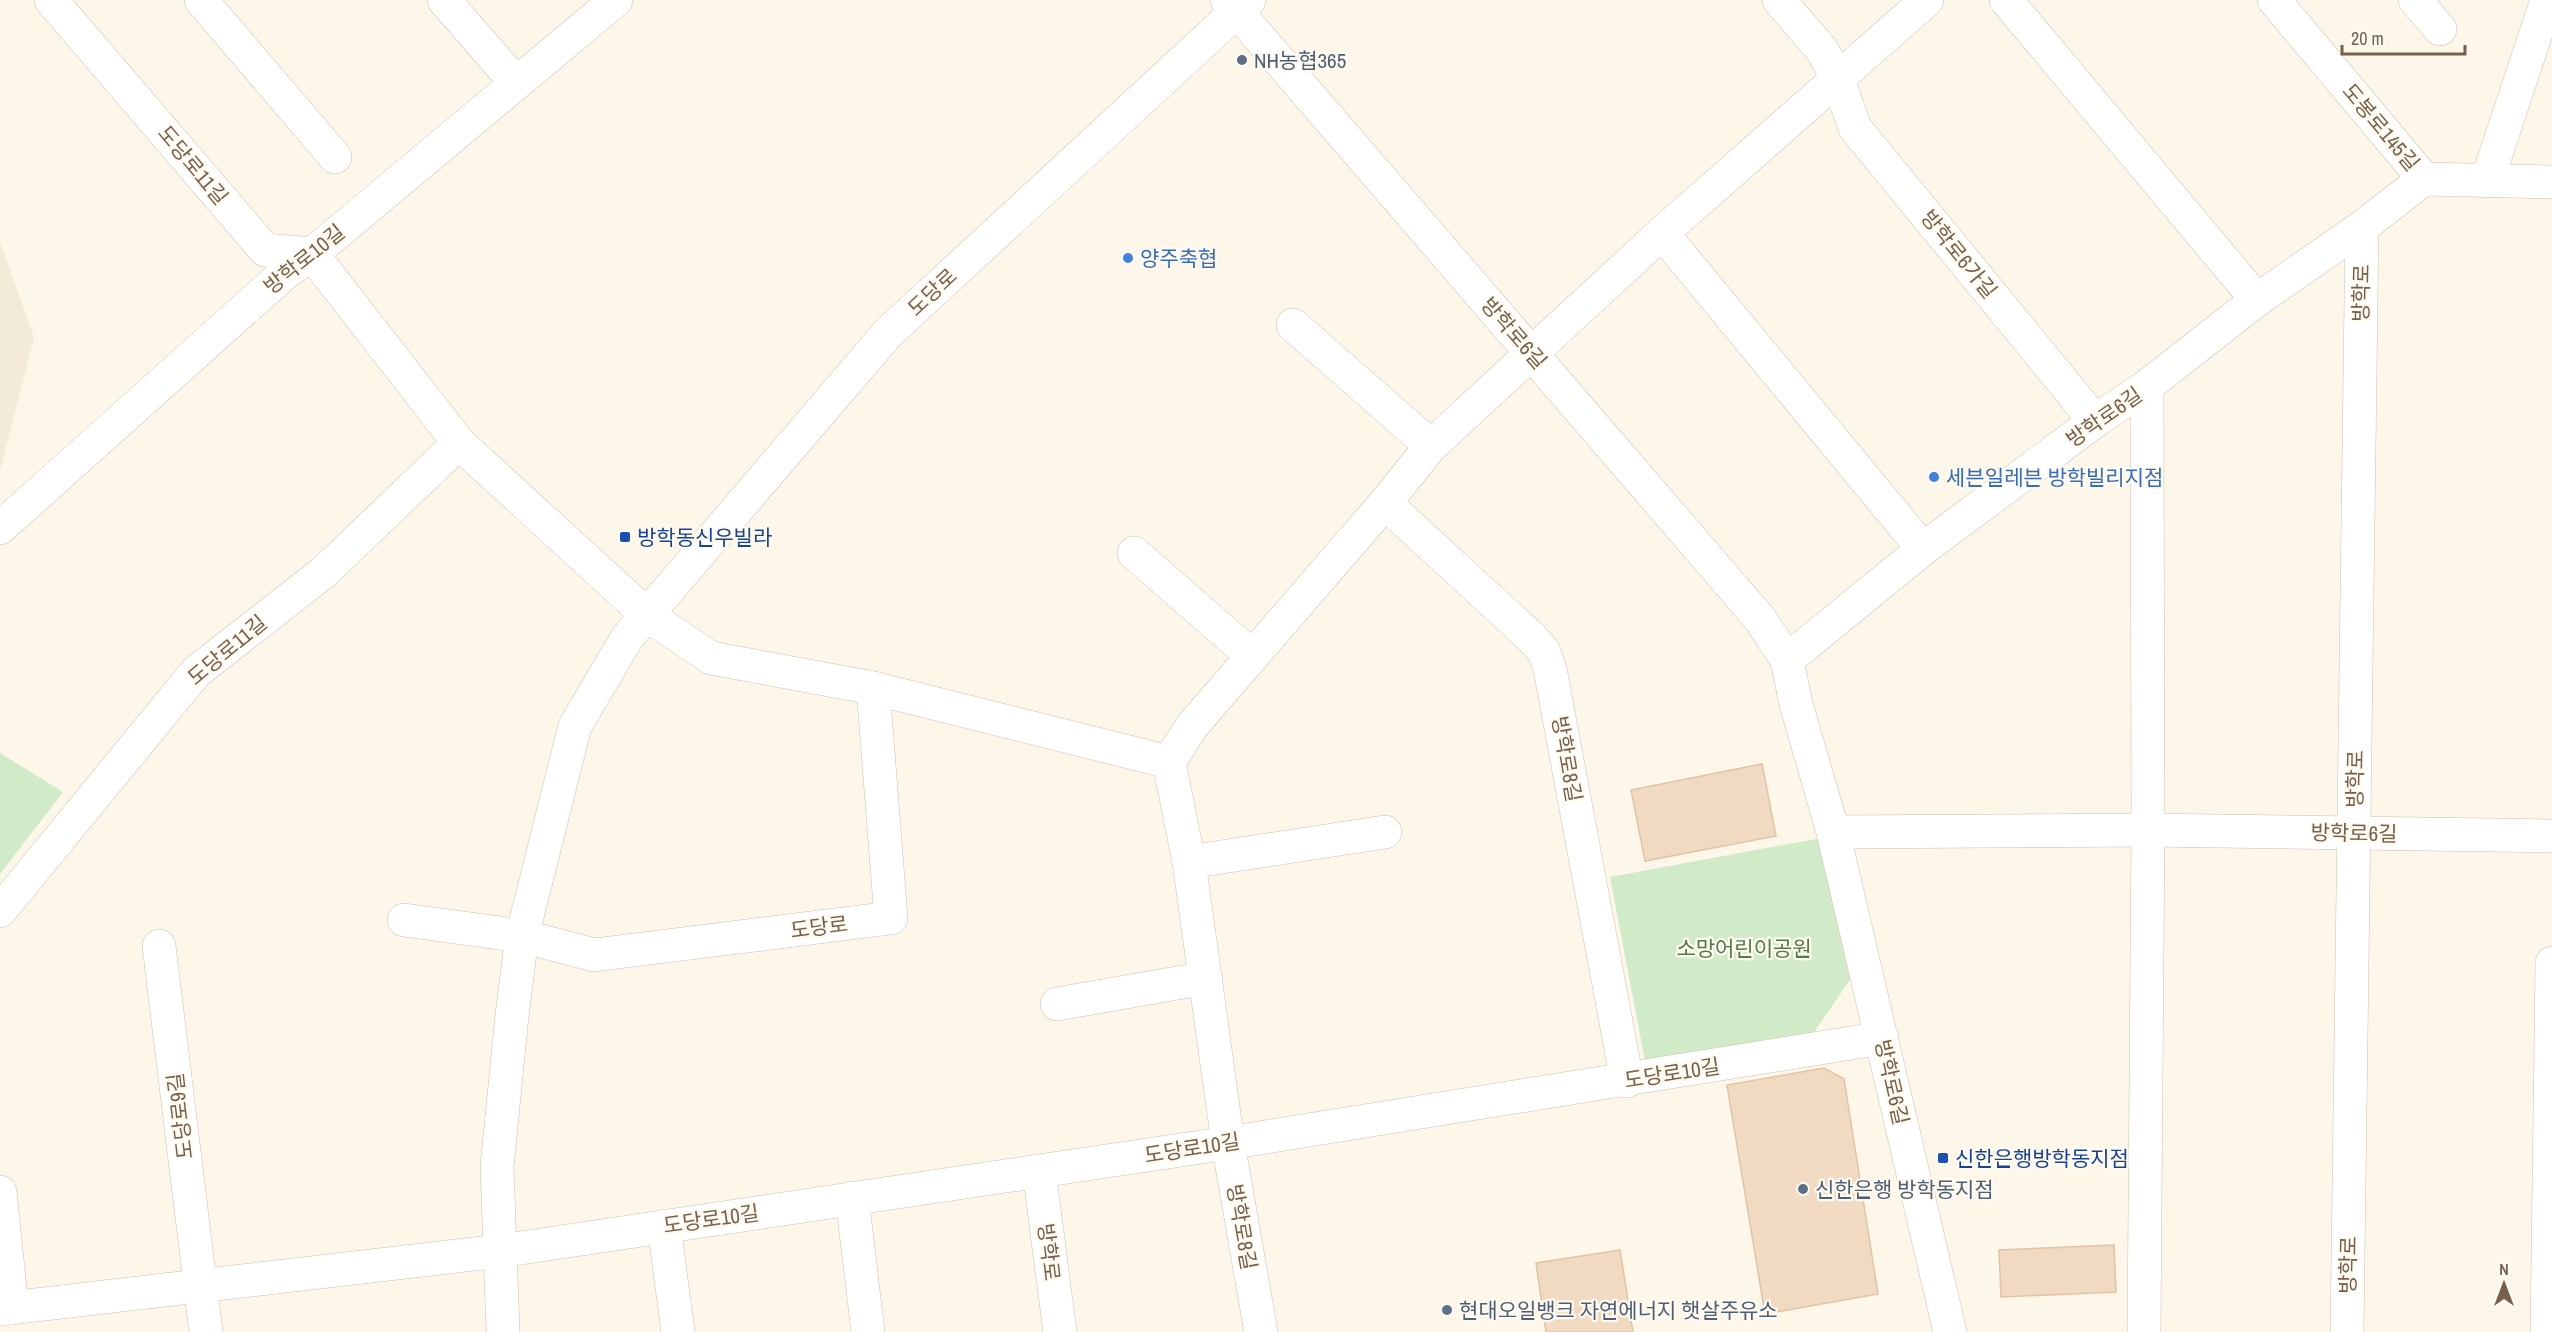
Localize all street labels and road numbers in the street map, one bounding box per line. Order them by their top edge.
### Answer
street label: 도봉로145길 [2336,77,2426,177]
street label: 도당로11길 [151,119,235,211]
street label: 방학로6가길 [1914,204,2004,304]
street label: 방학로10길 [257,217,351,301]
street label: 도당로 [901,262,963,322]
street label: 방학로 [2346,264,2376,322]
street label: 방학로6길 [1475,291,1553,375]
street label: 방학로6길 [2060,380,2148,454]
street label: 도당로11길 [181,608,273,692]
street label: 방학로8길 [1545,714,1589,804]
street label: 방학로 [2340,750,2370,808]
street label: 방학로6길 [2310,818,2398,848]
street label: 도당로 [788,909,850,945]
street label: 방학로6길 [1868,1036,1916,1128]
street label: 도당로10길 [1622,1051,1722,1095]
street label: 도당로9길 [160,1071,200,1161]
street label: 도당로10길 [1142,1126,1242,1170]
street label: 방학로8길 [1220,1182,1264,1272]
street label: 도당로10길 [661,1198,761,1240]
street label: 방학로 [1031,1221,1067,1283]
street label: 방학로 [2333,1236,2363,1294]

